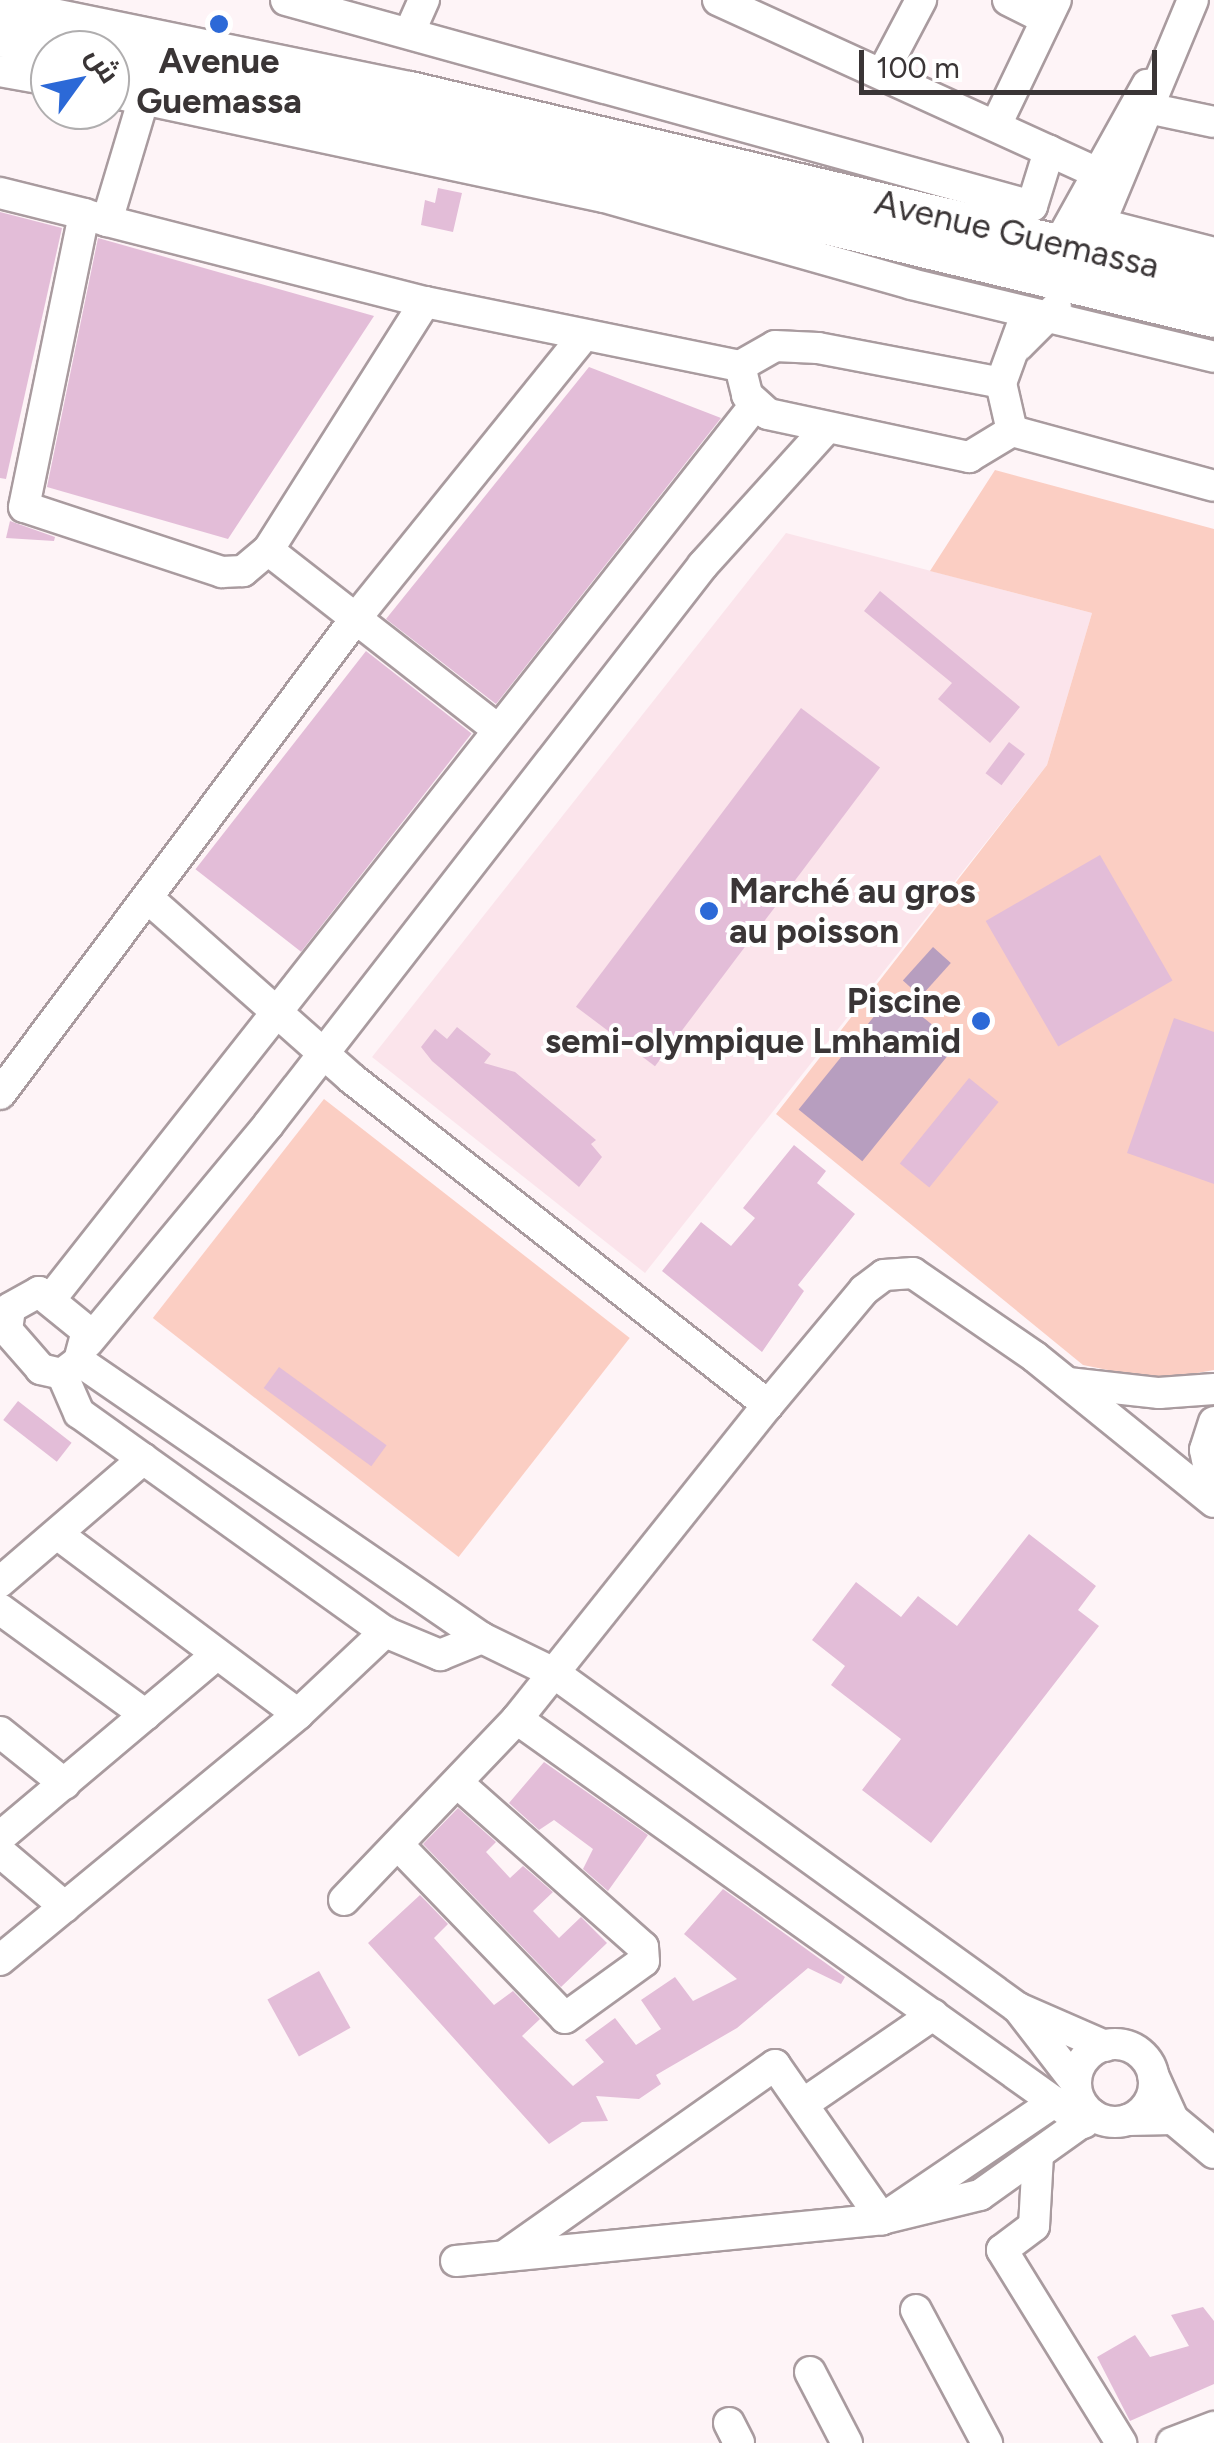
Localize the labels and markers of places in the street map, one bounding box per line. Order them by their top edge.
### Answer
marker: Avenue Guemassa [208,13,230,35]
place label: Avenue Guemassa [136,40,302,122]
place label: Marché au gros au poisson [729,870,976,952]
marker: Marché au gros au poisson [698,900,720,922]
place label: Piscine semi-olympique Lmhamid [545,980,961,1062]
marker: Piscine semi-olympique Lmhamid [970,1010,992,1032]

